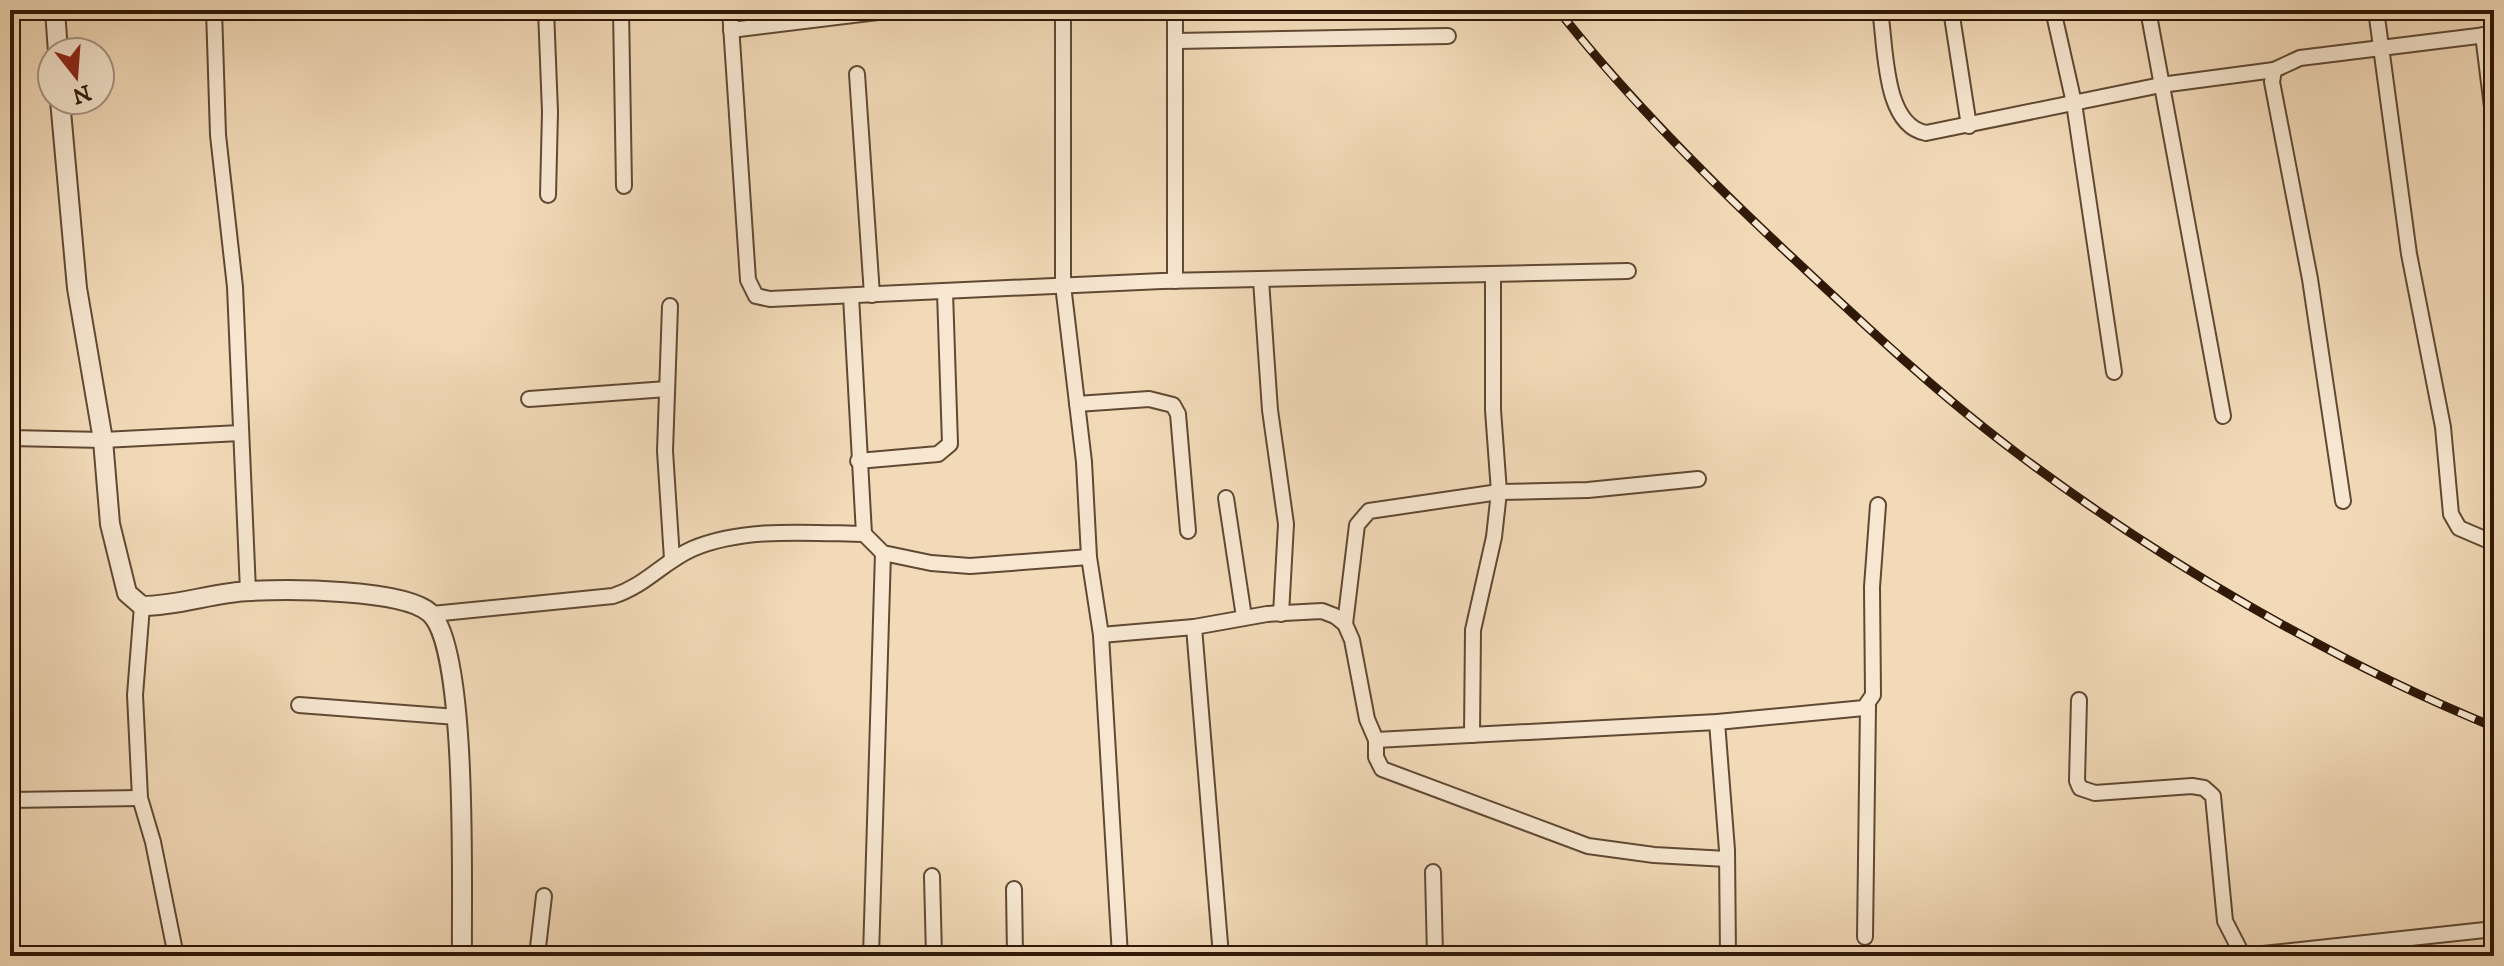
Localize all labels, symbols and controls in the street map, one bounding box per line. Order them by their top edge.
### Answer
north arrow [36,36,116,116]
text: N [69,78,94,109]

